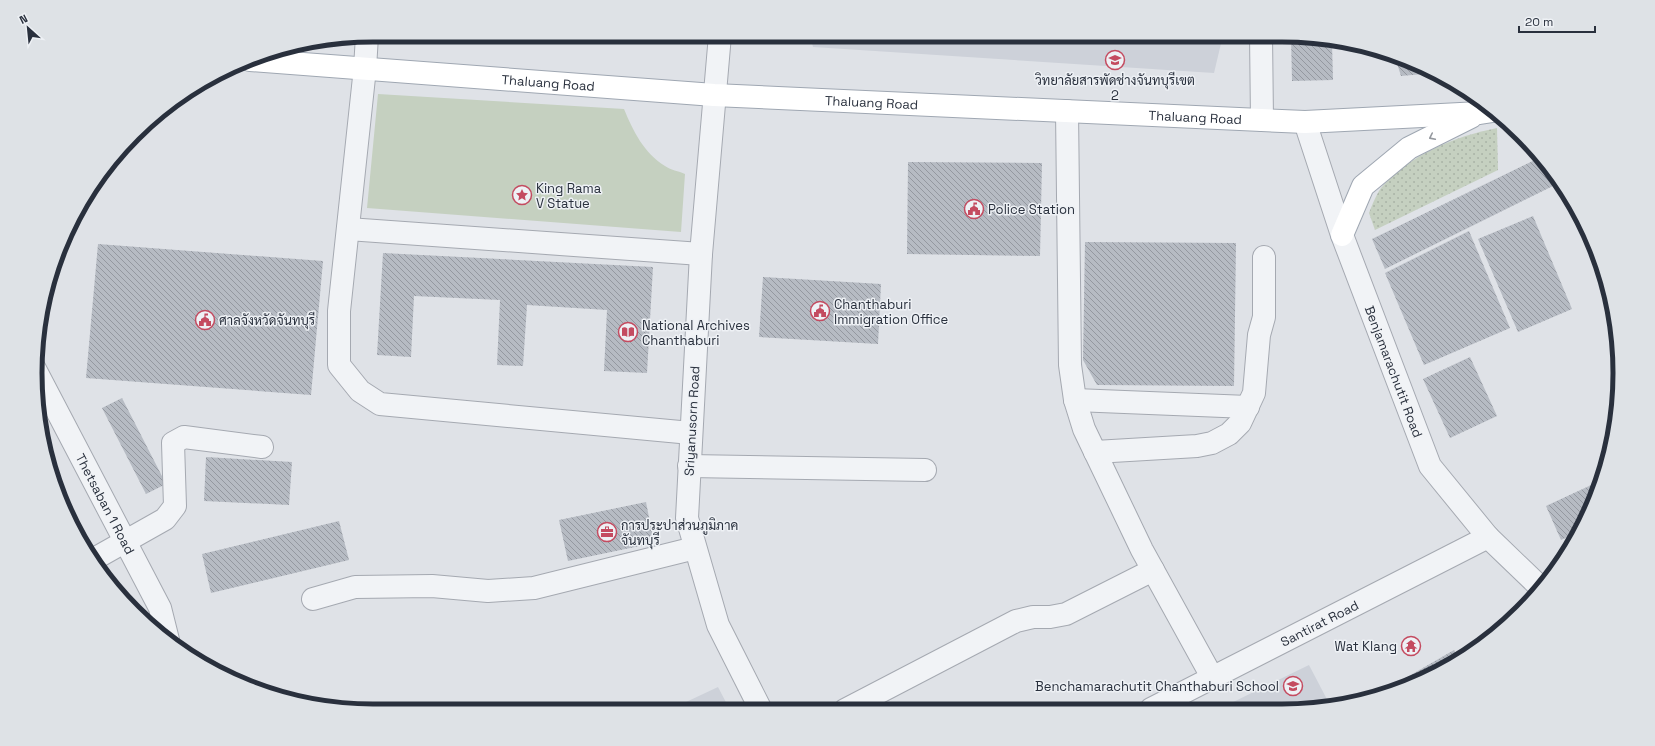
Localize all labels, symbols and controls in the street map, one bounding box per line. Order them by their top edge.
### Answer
north arrow [8,8,48,48]
scale bar [1519,8,1595,34]
text: N [17,11,30,27]
text: 20 m [1525,14,1553,30]
school or university icon: วิทยาลัยสารพัดช่างจันทบุรีเขต 2 [1104,49,1126,71]
street label: Thaluang Road [501,71,595,94]
place label: วิทยาลัยสารพัดช่างจันทบุรีเขต 2 [1035,71,1195,104]
street label: Thaluang Road [824,92,919,113]
street label: Thaluang Road [1148,106,1242,128]
one-way arrow [1429,132,1437,139]
place label: King Rama V Statue [536,180,602,212]
place icon: King Rama V Statue [511,184,533,206]
public building icon: Police Station [963,198,985,220]
place label: Police Station [988,201,1075,218]
place label: Chanthaburi Immigration Office [834,296,948,328]
public building icon: Chanthaburi Immigration Office [809,300,831,322]
street label: Benjamarachutit Road [1361,303,1427,440]
public building icon: ศาลจังหวัดจันทบุรี [194,309,216,331]
place label: ศาลจังหวัดจันทบุรี [219,311,315,330]
place label: National Archives Chanthaburi [642,317,750,349]
library icon: National Archives Chanthaburi [617,321,639,343]
street label: Sriyanusorn Road [681,365,703,477]
street label: Thetsaban 1 Road [72,450,139,557]
place label: การประปาส่วนภูมิภาค จันทบุรี [621,517,738,550]
office icon: การประปาส่วนภูมิภาค จันทบุรี [596,521,618,543]
street label: Santirat Road [1277,596,1361,650]
temple icon: Wat Klang [1400,635,1422,657]
place label: Wat Klang [1334,638,1397,655]
school or university icon: Benchamarachutit Chanthaburi School [1282,675,1304,697]
place label: Benchamarachutit Chanthaburi School [1035,678,1279,695]

